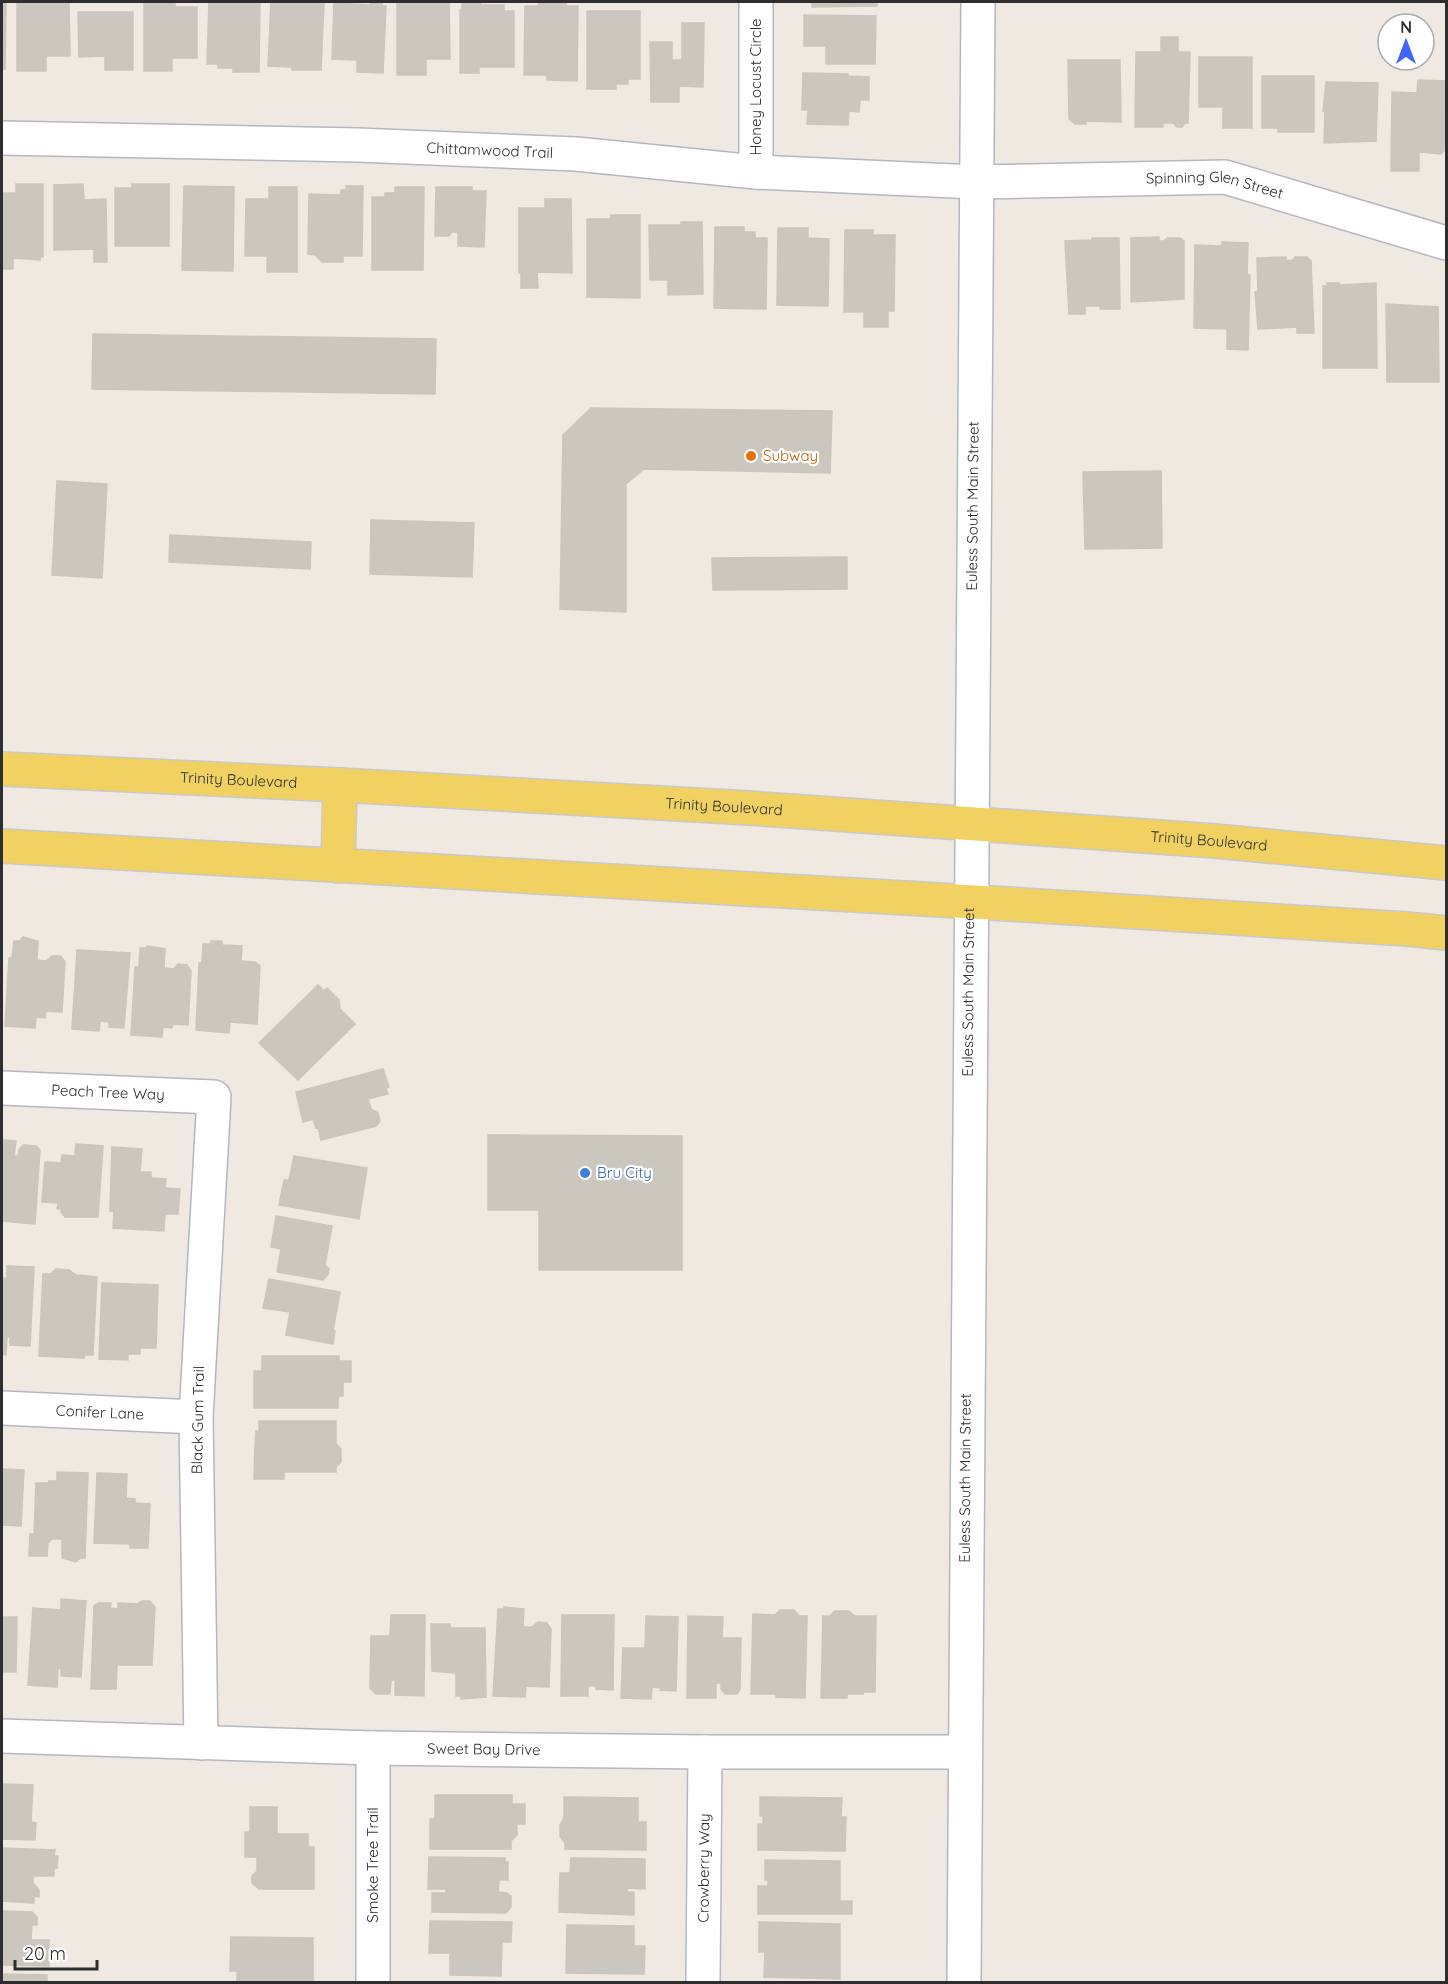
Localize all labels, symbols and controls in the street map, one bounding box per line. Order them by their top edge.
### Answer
north arrow [1376,12,1436,72]
text: N [1400,17,1412,37]
street label: Honey Locust Circle [746,18,765,156]
street label: Chittamwood Trail [426,138,554,162]
street label: Spinning Glen Street [1146,167,1286,203]
street label: Euless South Main Street [962,421,983,591]
place label: Subway [763,446,818,465]
marker: Subway [744,449,758,463]
street label: Trinity Boulevard [180,767,298,792]
street label: Trinity Boulevard [665,793,783,819]
street label: Trinity Boulevard [1150,826,1268,855]
street label: Euless South Main Street [958,907,978,1077]
street label: Peach Tree Way [51,1080,165,1104]
place label: Bru City [597,1163,652,1182]
marker: Bru City [578,1166,592,1180]
street label: Black Gum Trail [187,1366,208,1474]
street label: Euless South Main Street [955,1393,975,1563]
street label: Conifer Lane [55,1401,144,1424]
street label: Sweet Bay Drive [427,1739,541,1759]
street label: Smoke Tree Trail [363,1807,382,1923]
street label: Crowberry Way [694,1813,713,1923]
scale bar [15,1933,98,1971]
text: 20 m [24,1942,66,1965]

